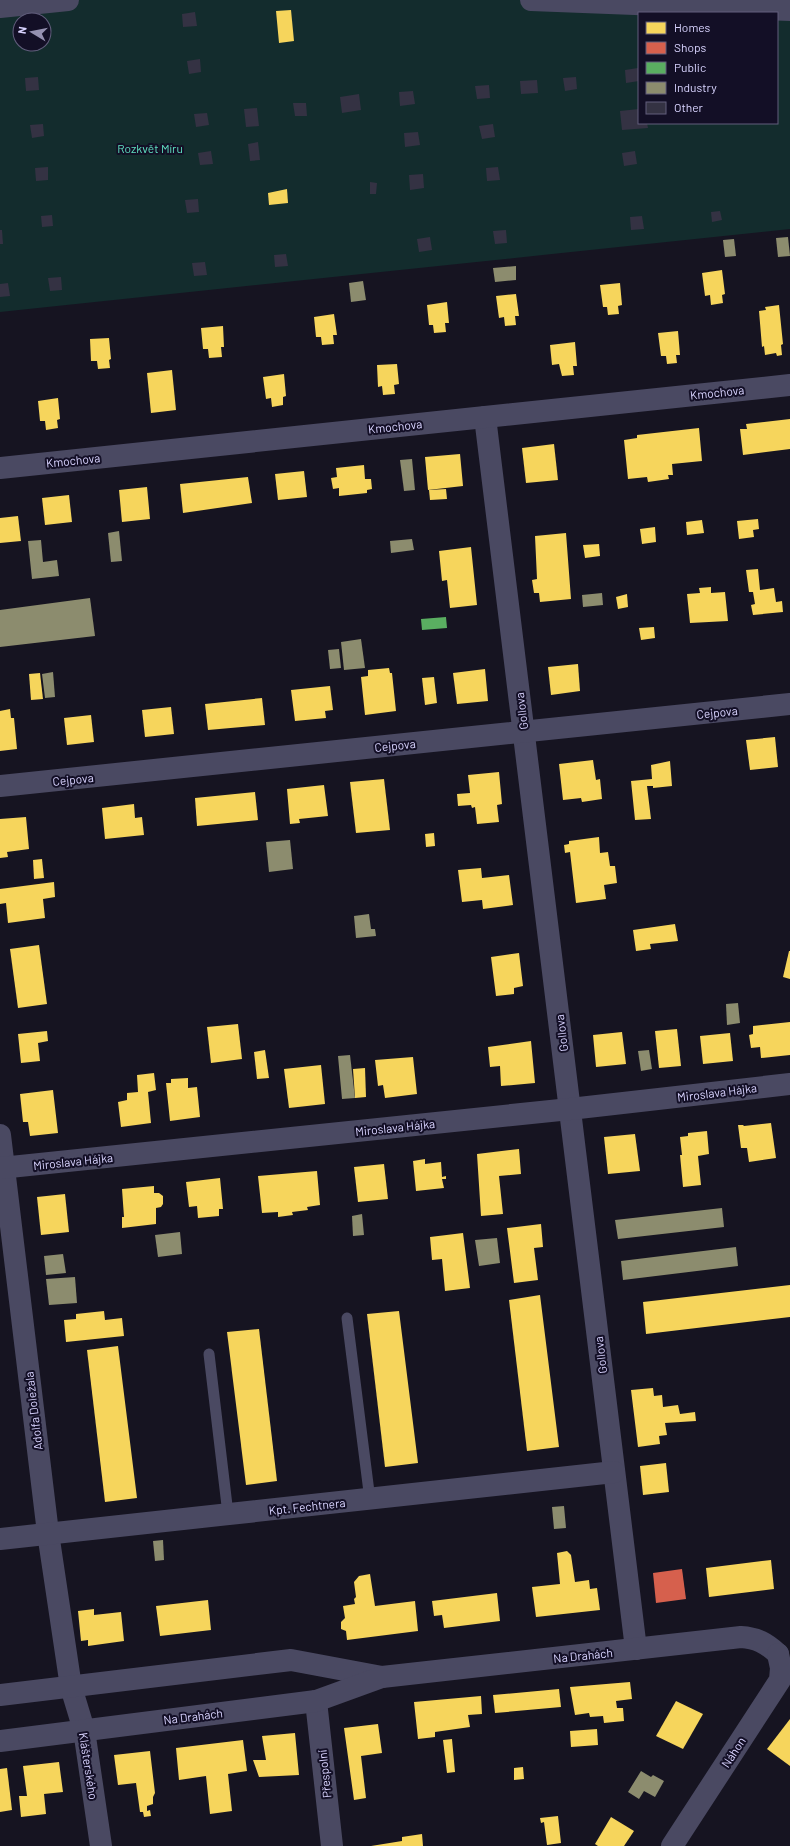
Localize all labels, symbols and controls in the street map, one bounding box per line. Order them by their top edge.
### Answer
north arrow [12,12,52,52]
legend [638,12,778,124]
text: Homes [674,20,711,34]
text: N [15,25,29,35]
text: Shops [674,40,707,54]
text: Public [674,60,706,74]
text: Industry [674,80,717,94]
text: Other [674,100,704,114]
park label: Rozkvět Míru [117,141,183,155]
street label: Kmochova [689,382,745,402]
street label: Kmochova [367,416,423,436]
street label: Kmochova [45,450,101,470]
street label: Gollova [512,692,530,730]
street label: Cejpova [696,703,738,721]
street label: Cejpova [374,736,416,754]
street label: Cejpova [52,770,94,788]
street label: Gollova [552,1014,570,1052]
street label: Miroslava Hájka [676,1080,758,1104]
street label: Miroslava Hájka [354,1116,436,1138]
street label: Miroslava Hájka [32,1150,114,1172]
street label: Gollova [591,1336,609,1374]
street label: Adolfa Doležala [21,1371,45,1451]
street label: Kpt. Fechtnera [268,1495,346,1517]
street label: Na Drahách [553,1645,613,1665]
street label: Na Drahách [162,1705,224,1727]
street label: Klášterského [77,1731,101,1801]
street label: Náhon [718,1734,748,1770]
street label: Přespolní [314,1749,333,1799]

